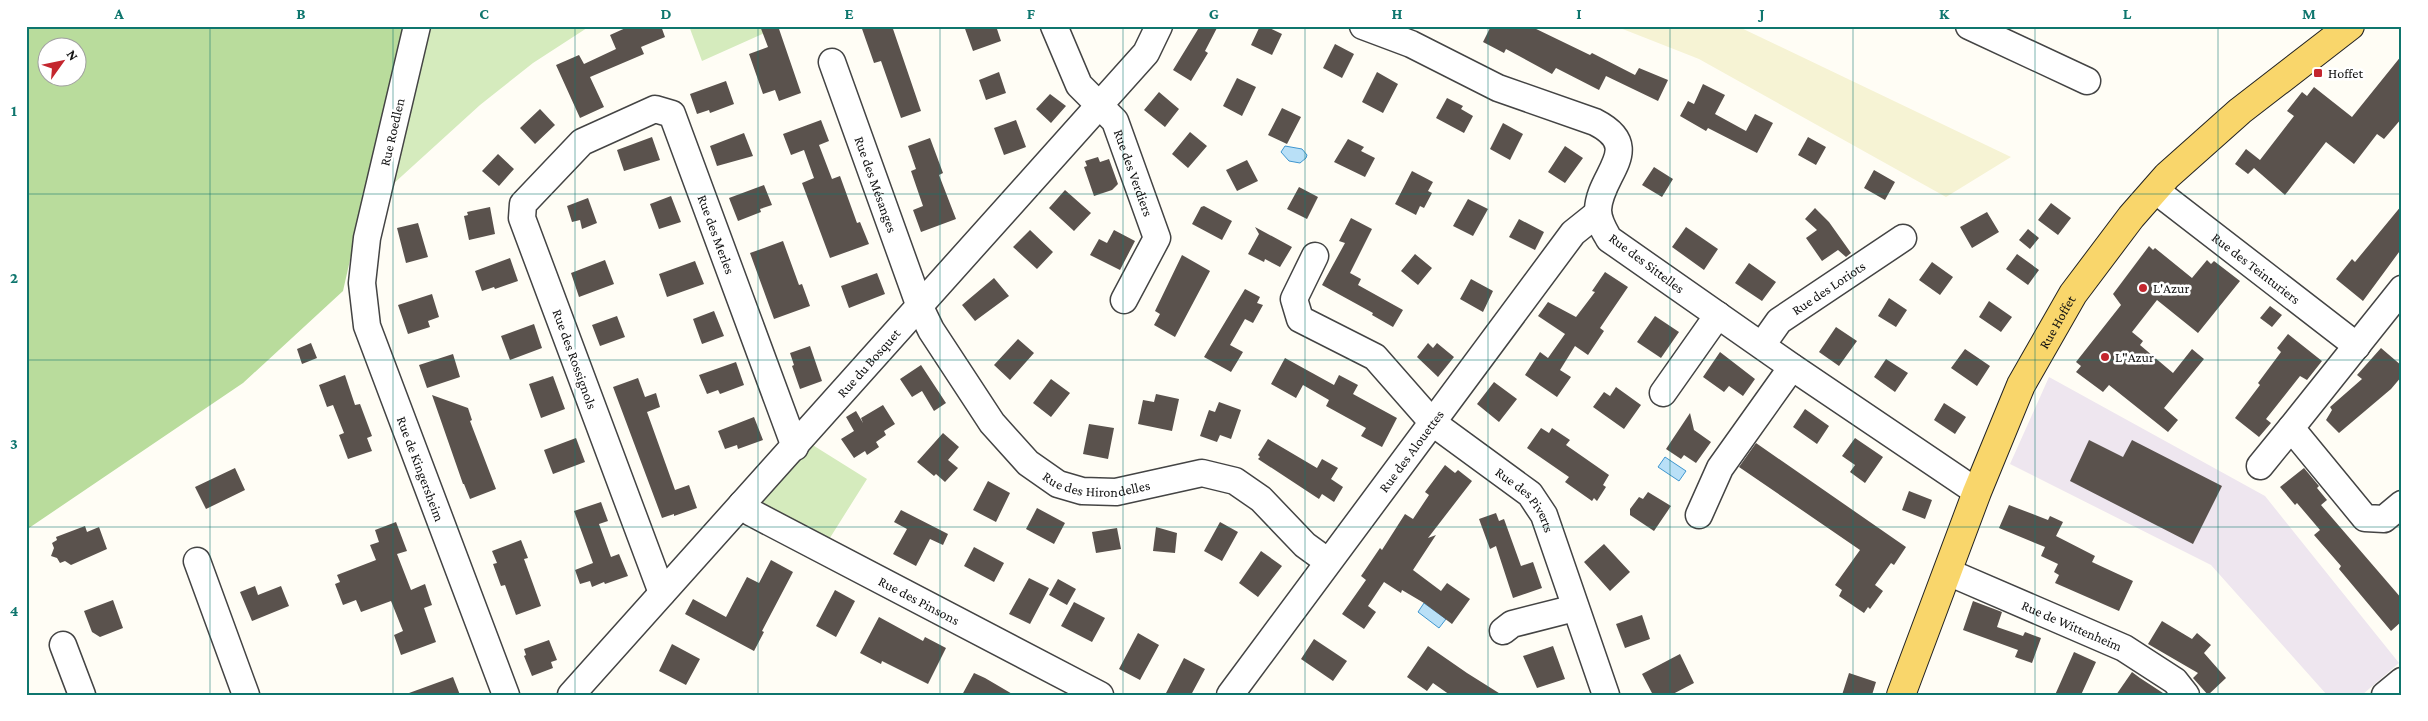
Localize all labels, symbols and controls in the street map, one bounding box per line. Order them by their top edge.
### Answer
text: A [113,5,124,22]
text: B [296,5,306,22]
text: C [479,5,489,22]
text: D [660,5,672,22]
text: E [844,5,854,22]
text: F [1027,5,1036,22]
text: G [1209,5,1219,22]
text: H [1392,5,1403,22]
text: I [1576,5,1582,22]
text: J [1757,5,1765,22]
text: K [1939,5,1950,22]
text: L [2123,5,2132,22]
text: M [2302,5,2316,22]
north arrow [38,38,88,88]
text: N [64,47,82,64]
place label: Hoffet [2328,65,2364,81]
marker: Hoffet [2312,67,2324,79]
street label: Rue Roedlen [376,96,408,168]
text: 1 [11,102,17,119]
street label: Rue des Verdiers [1111,127,1157,218]
street label: Rue des Mésanges [851,134,901,235]
street label: Rue des Merles [694,192,738,276]
street label: Rue des Teinturiers [2209,229,2304,307]
street label: Rue des Sittelles [1606,230,1688,296]
street label: Rue des Loriots [1789,258,1868,318]
text: 2 [10,269,18,286]
place label: L'Azur [2153,280,2189,296]
marker: L'Azur [2137,282,2149,294]
street label: Rue Hoffet [2035,292,2079,352]
street label: Rue des Rossignols [550,307,600,411]
street label: Rue du Bosquet [834,325,904,400]
place label: L"Azur [2115,349,2154,365]
marker: L"Azur [2099,351,2111,363]
street label: Rue des Alouettes [1375,407,1447,495]
street label: Rue de Kingersheim [394,414,448,524]
text: 3 [10,435,18,452]
street label: Rue des Piverts [1492,463,1557,534]
street label: Rue des Hirondelles [1040,468,1151,500]
street label: Rue des Pinsons [876,573,962,628]
street label: Rue de Wittenheim [2019,597,2125,654]
text: 4 [10,602,19,619]

